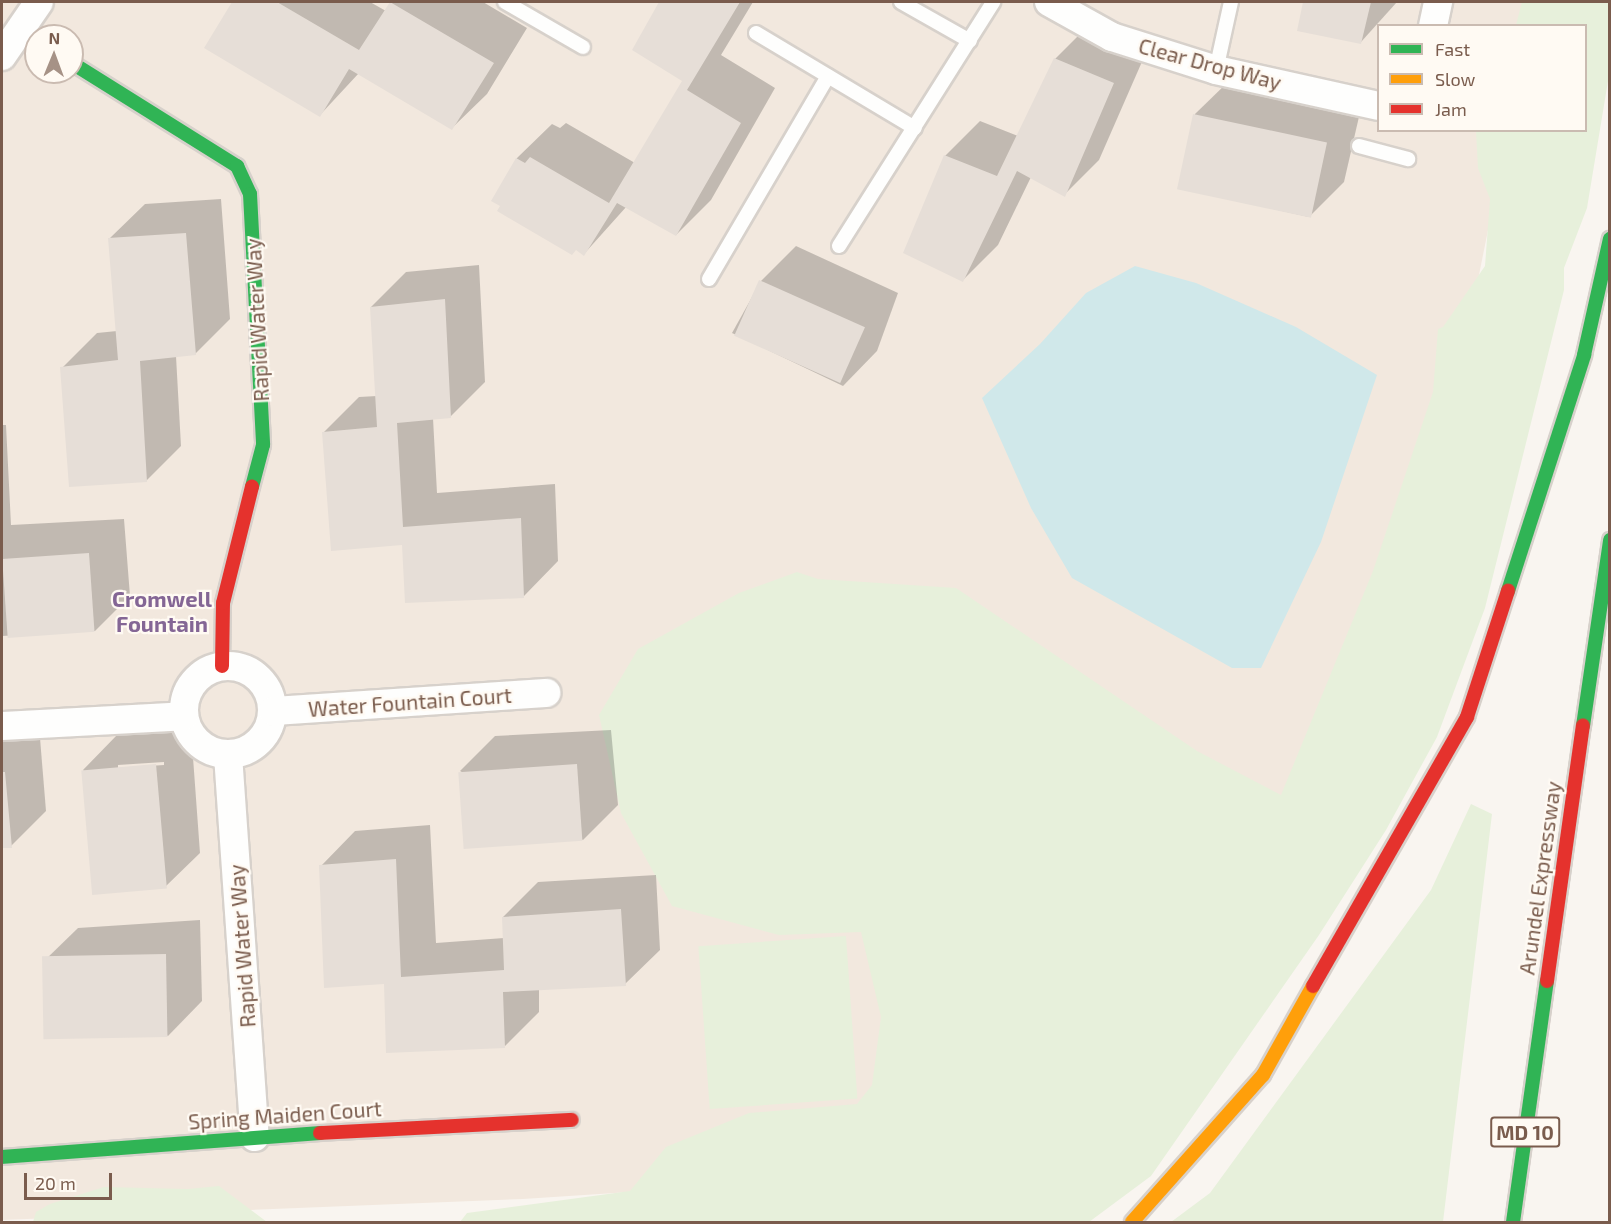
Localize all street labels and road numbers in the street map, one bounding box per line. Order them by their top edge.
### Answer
street label: Clear Drop Way [1136,33,1284,95]
street label: Rapid Water Way [240,237,274,403]
street label: Water Fountain Court [307,682,513,722]
street label: Arundel Expressway [1514,779,1566,977]
street label: Rapid Water Way [224,863,260,1029]
street label: Spring Maiden Court [187,1096,383,1134]
road number: MD 10 [1489,1115,1561,1149]

